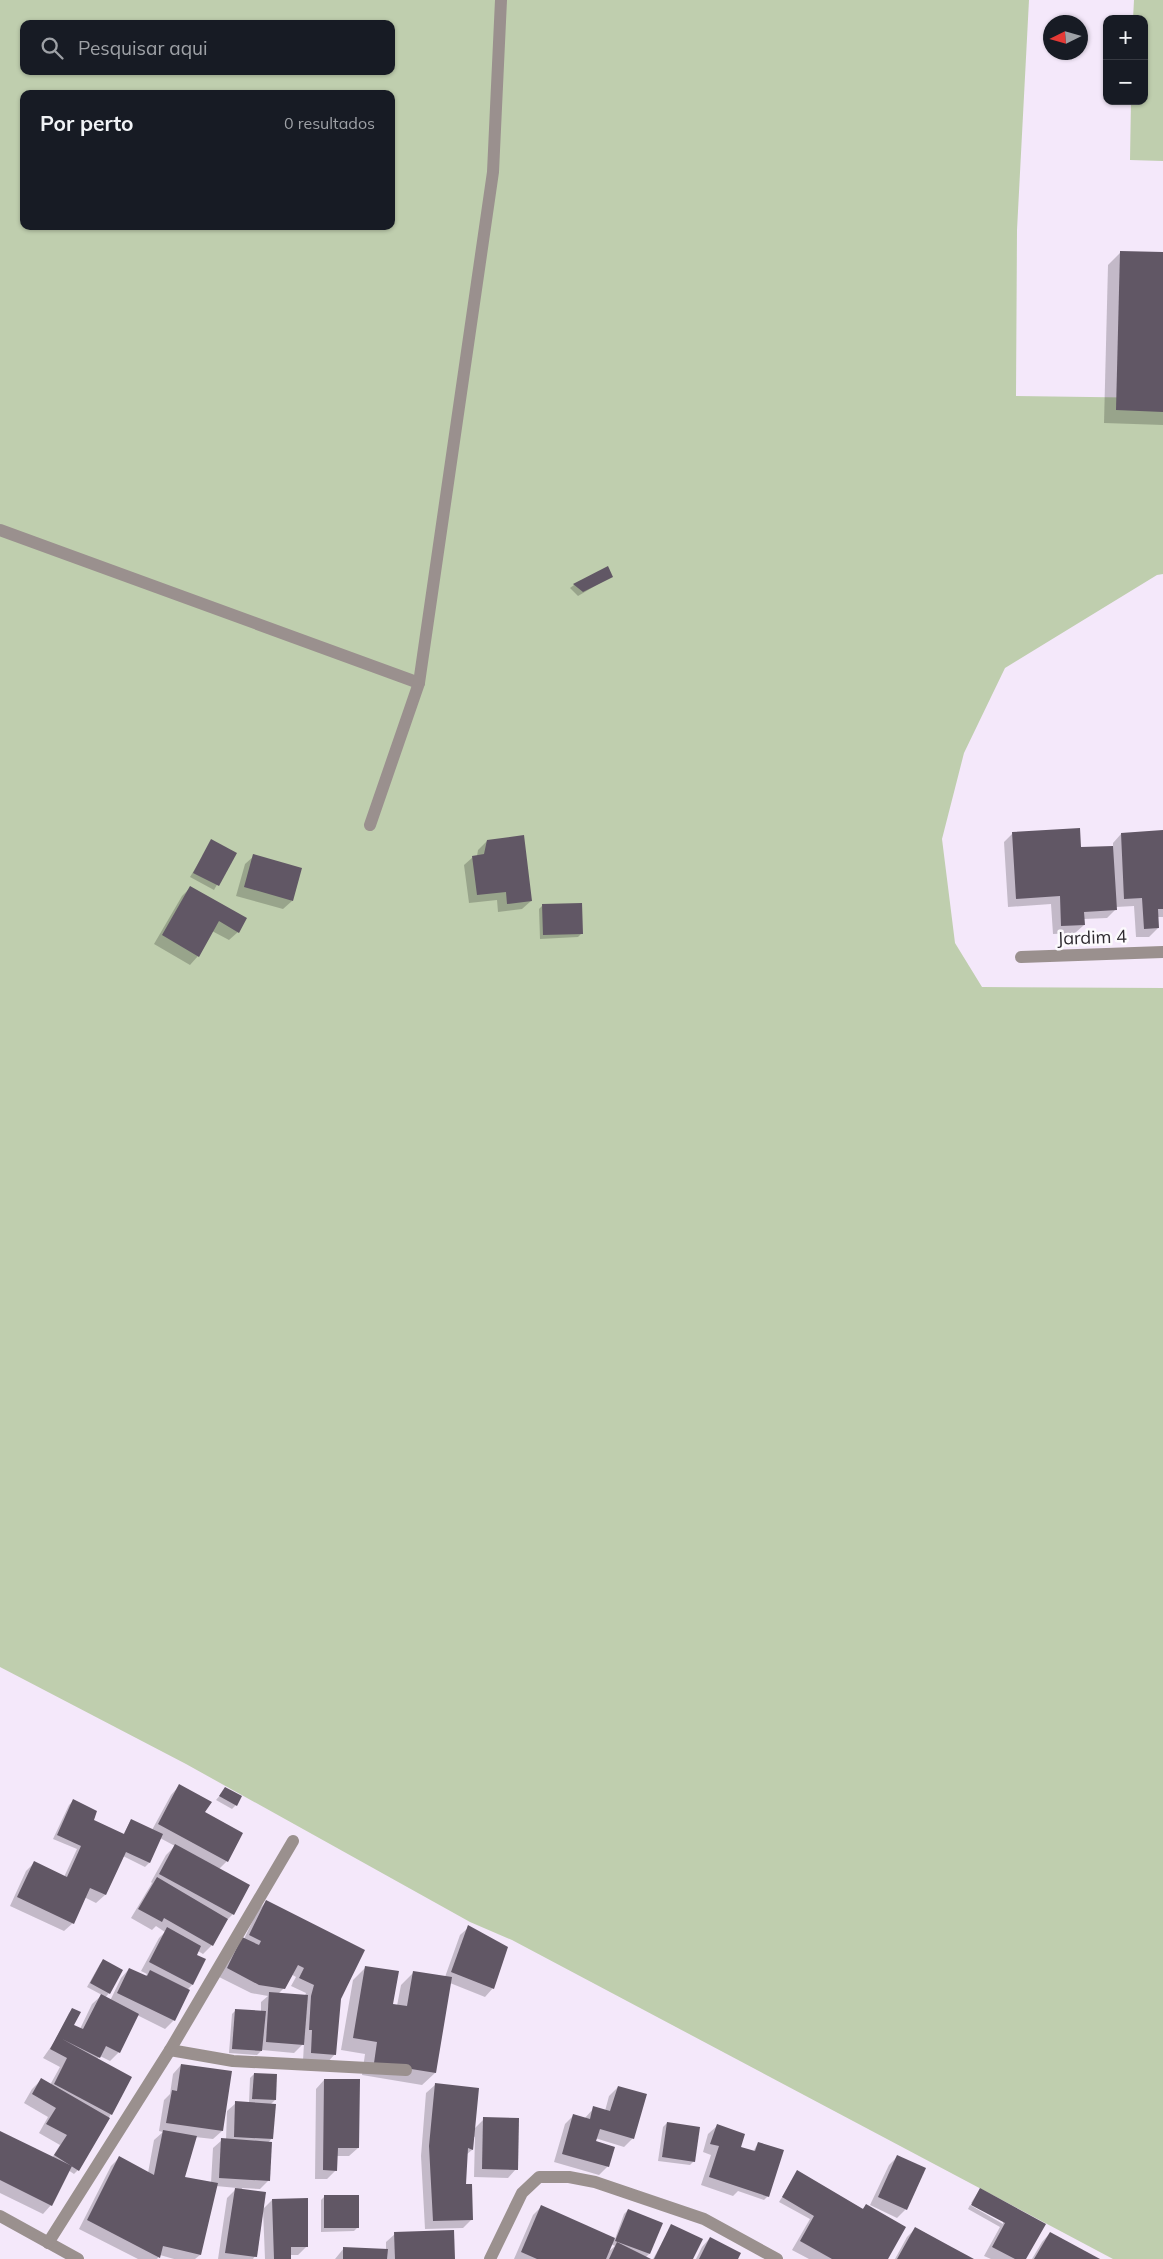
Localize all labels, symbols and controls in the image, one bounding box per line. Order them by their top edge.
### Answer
north arrow [1043,15,1088,60]
map controls [1103,15,1148,105]
button: + [1103,15,1148,60]
search box [20,20,395,75]
icon: search [38,34,66,62]
text: Pesquisar aqui [78,36,208,60]
button: − [1103,60,1148,105]
text: Por perto [40,110,134,136]
text: 0 resultados [284,113,375,133]
street label: Jardim 4 [1057,924,1127,950]

